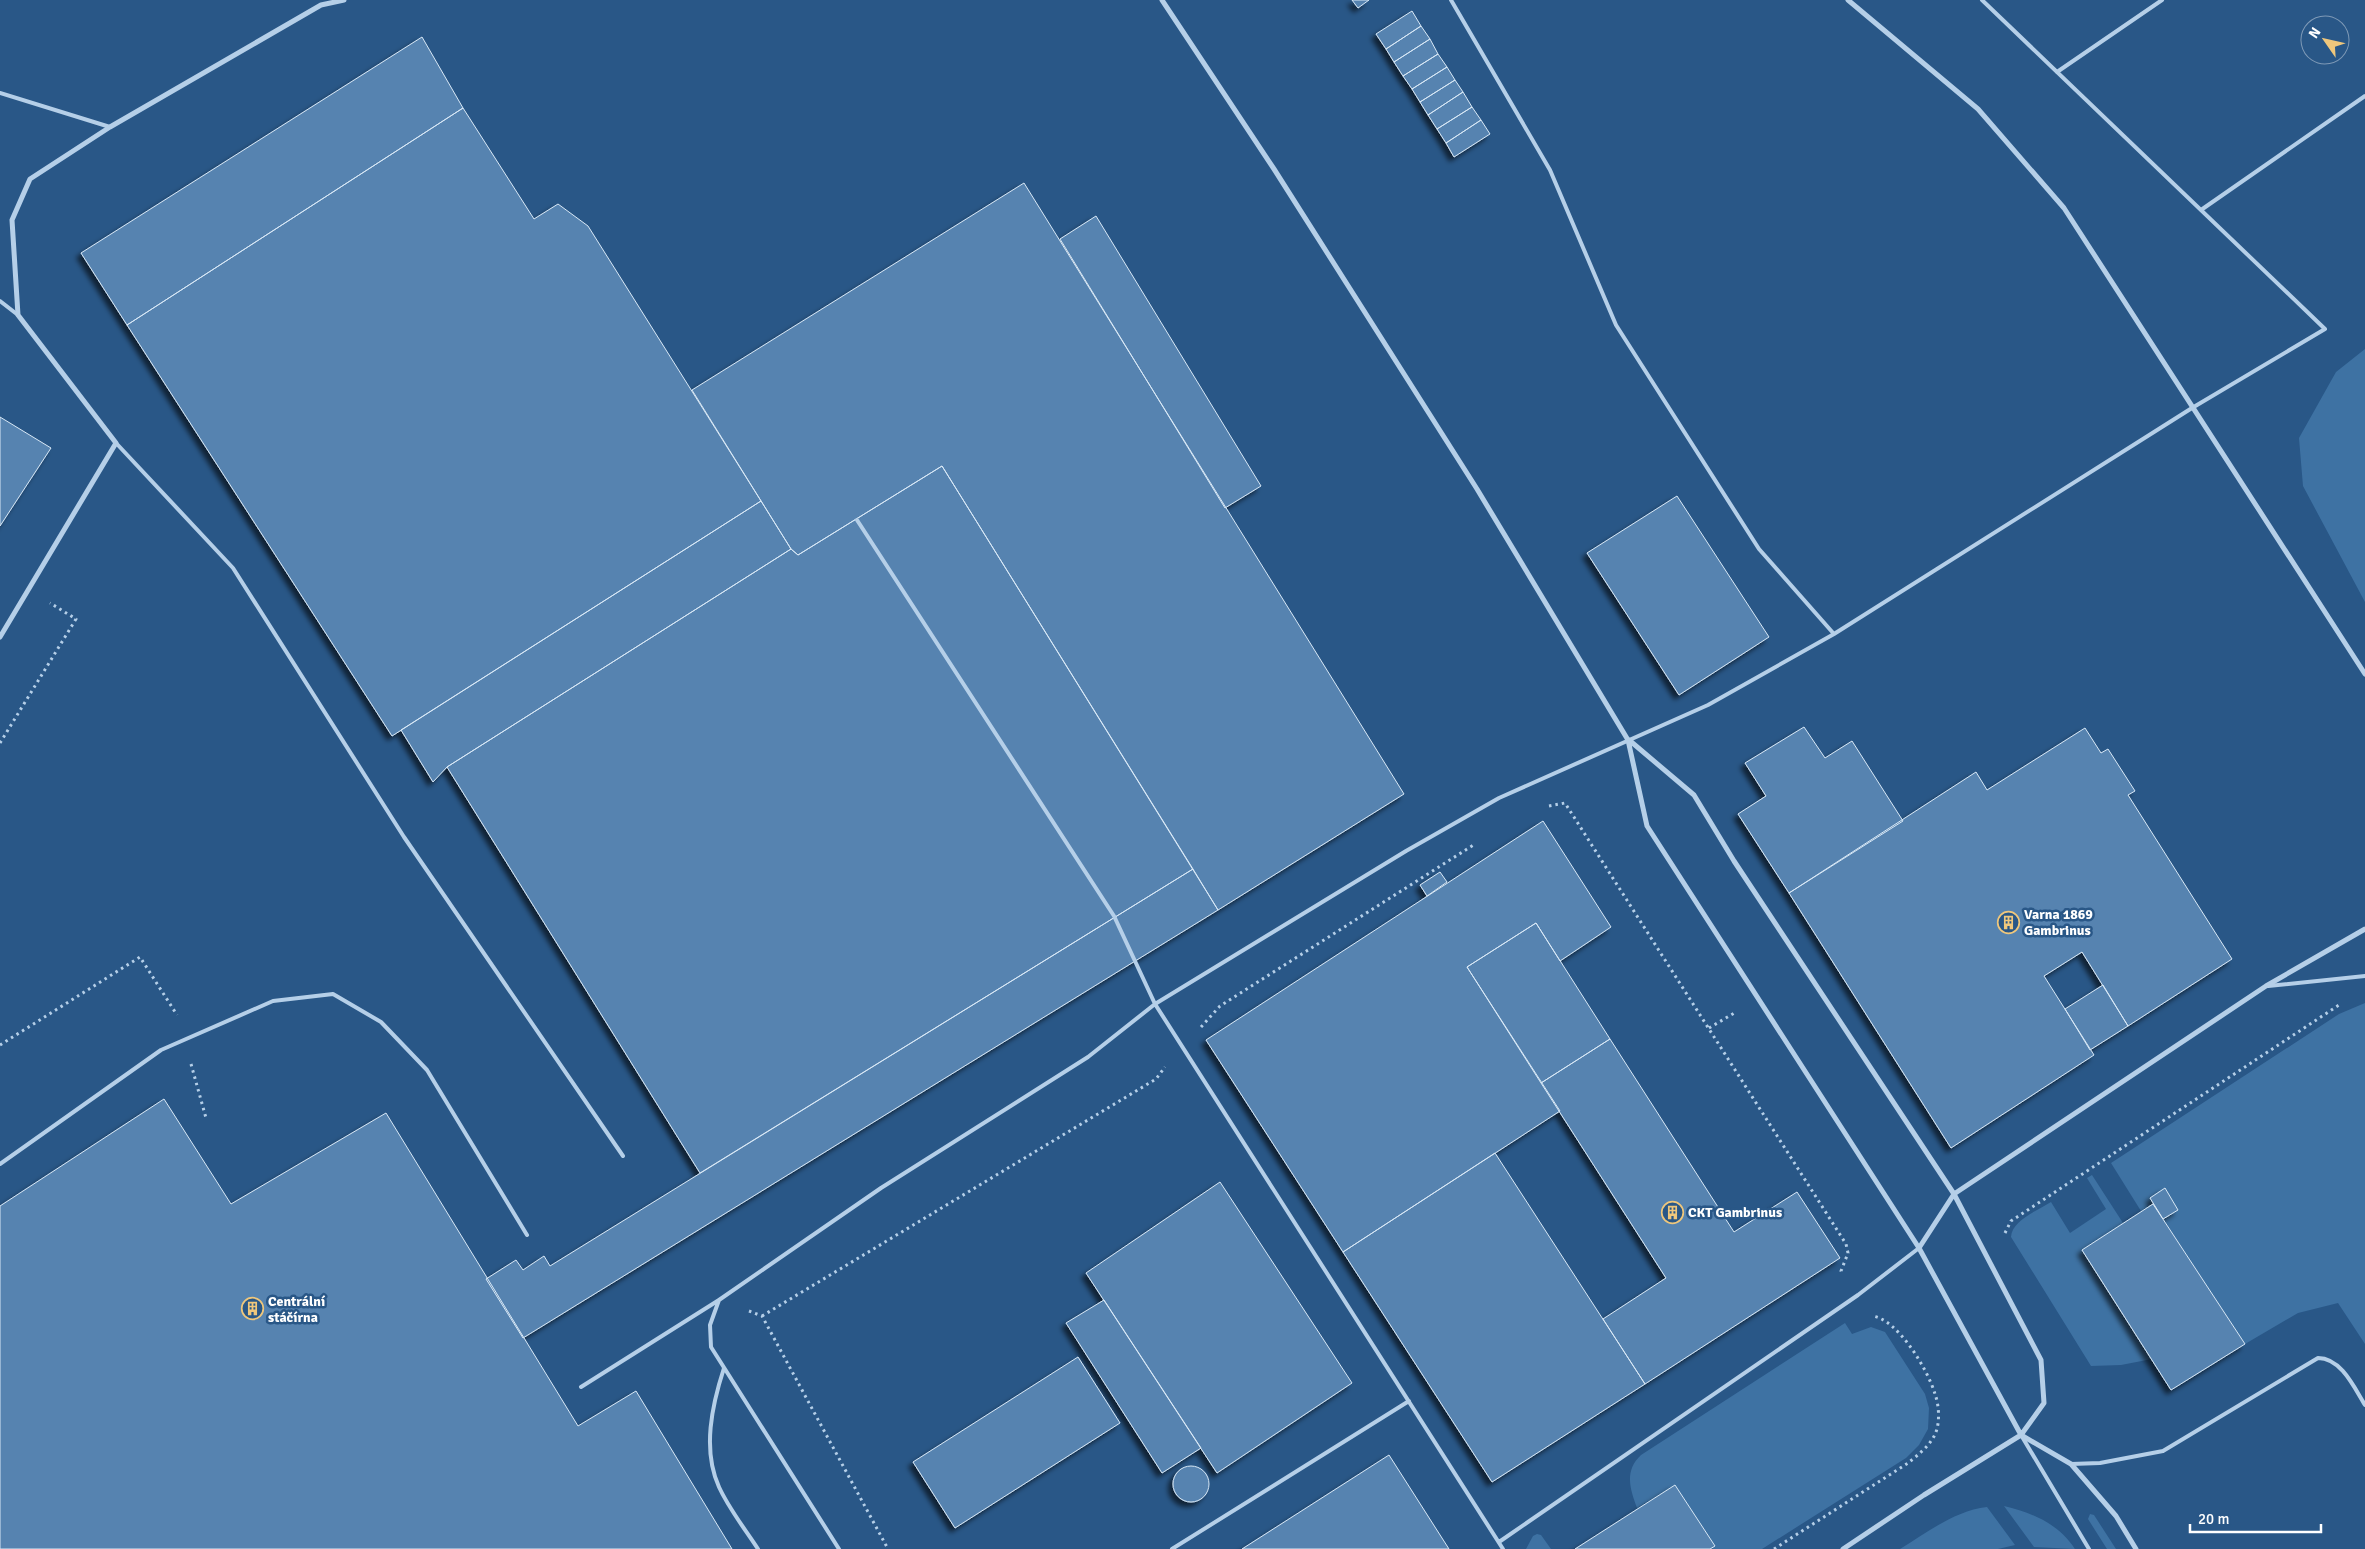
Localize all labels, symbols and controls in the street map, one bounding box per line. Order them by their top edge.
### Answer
north arrow [2300,15,2350,65]
text: N [2305,24,2324,42]
place label: Varna 1869 Gambrinus [2024,906,2093,939]
building icon: Varna 1869 Gambrinus [1996,910,2020,934]
building icon: CKT Gambrinus [1660,1200,1684,1224]
place label: CKT Gambrinus [1688,1204,1782,1221]
place label: Centrální stáčírna [268,1293,326,1326]
building icon: Centrální stáčírna [240,1297,264,1321]
scale bar [2190,1502,2321,1534]
text: 20 m [2198,1510,2229,1528]

